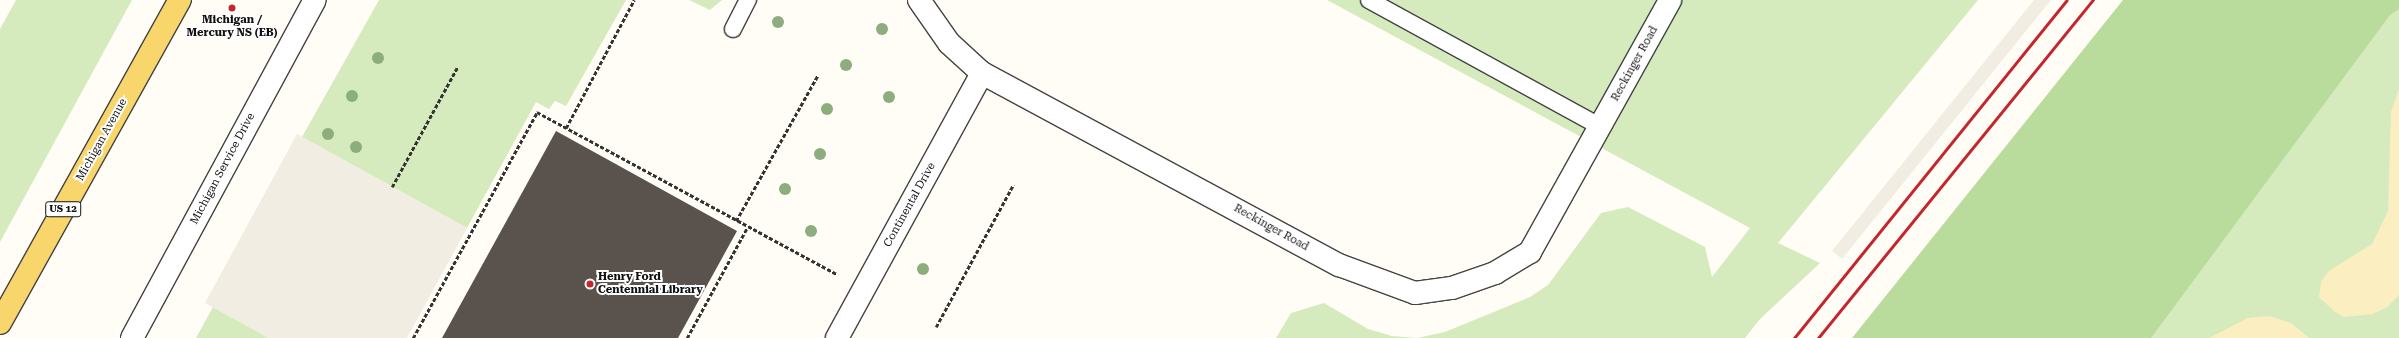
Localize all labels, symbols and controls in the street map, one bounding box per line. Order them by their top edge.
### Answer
marker: Michigan / Mercury NS (EB) [227,3,237,13]
place label: Michigan / Mercury NS (EB) [187,14,277,40]
street label: Reckinger Road [1609,24,1661,104]
street label: Michigan Avenue [74,97,130,183]
street label: Michigan Service Drive [188,111,258,227]
street label: Continental Drive [881,160,939,250]
road number: US 12 [45,201,81,217]
street label: Reckinger Road [1231,202,1311,254]
place label: Henry Ford Centennial Library [598,271,703,297]
marker: Henry Ford Centennial Library [585,279,595,289]

